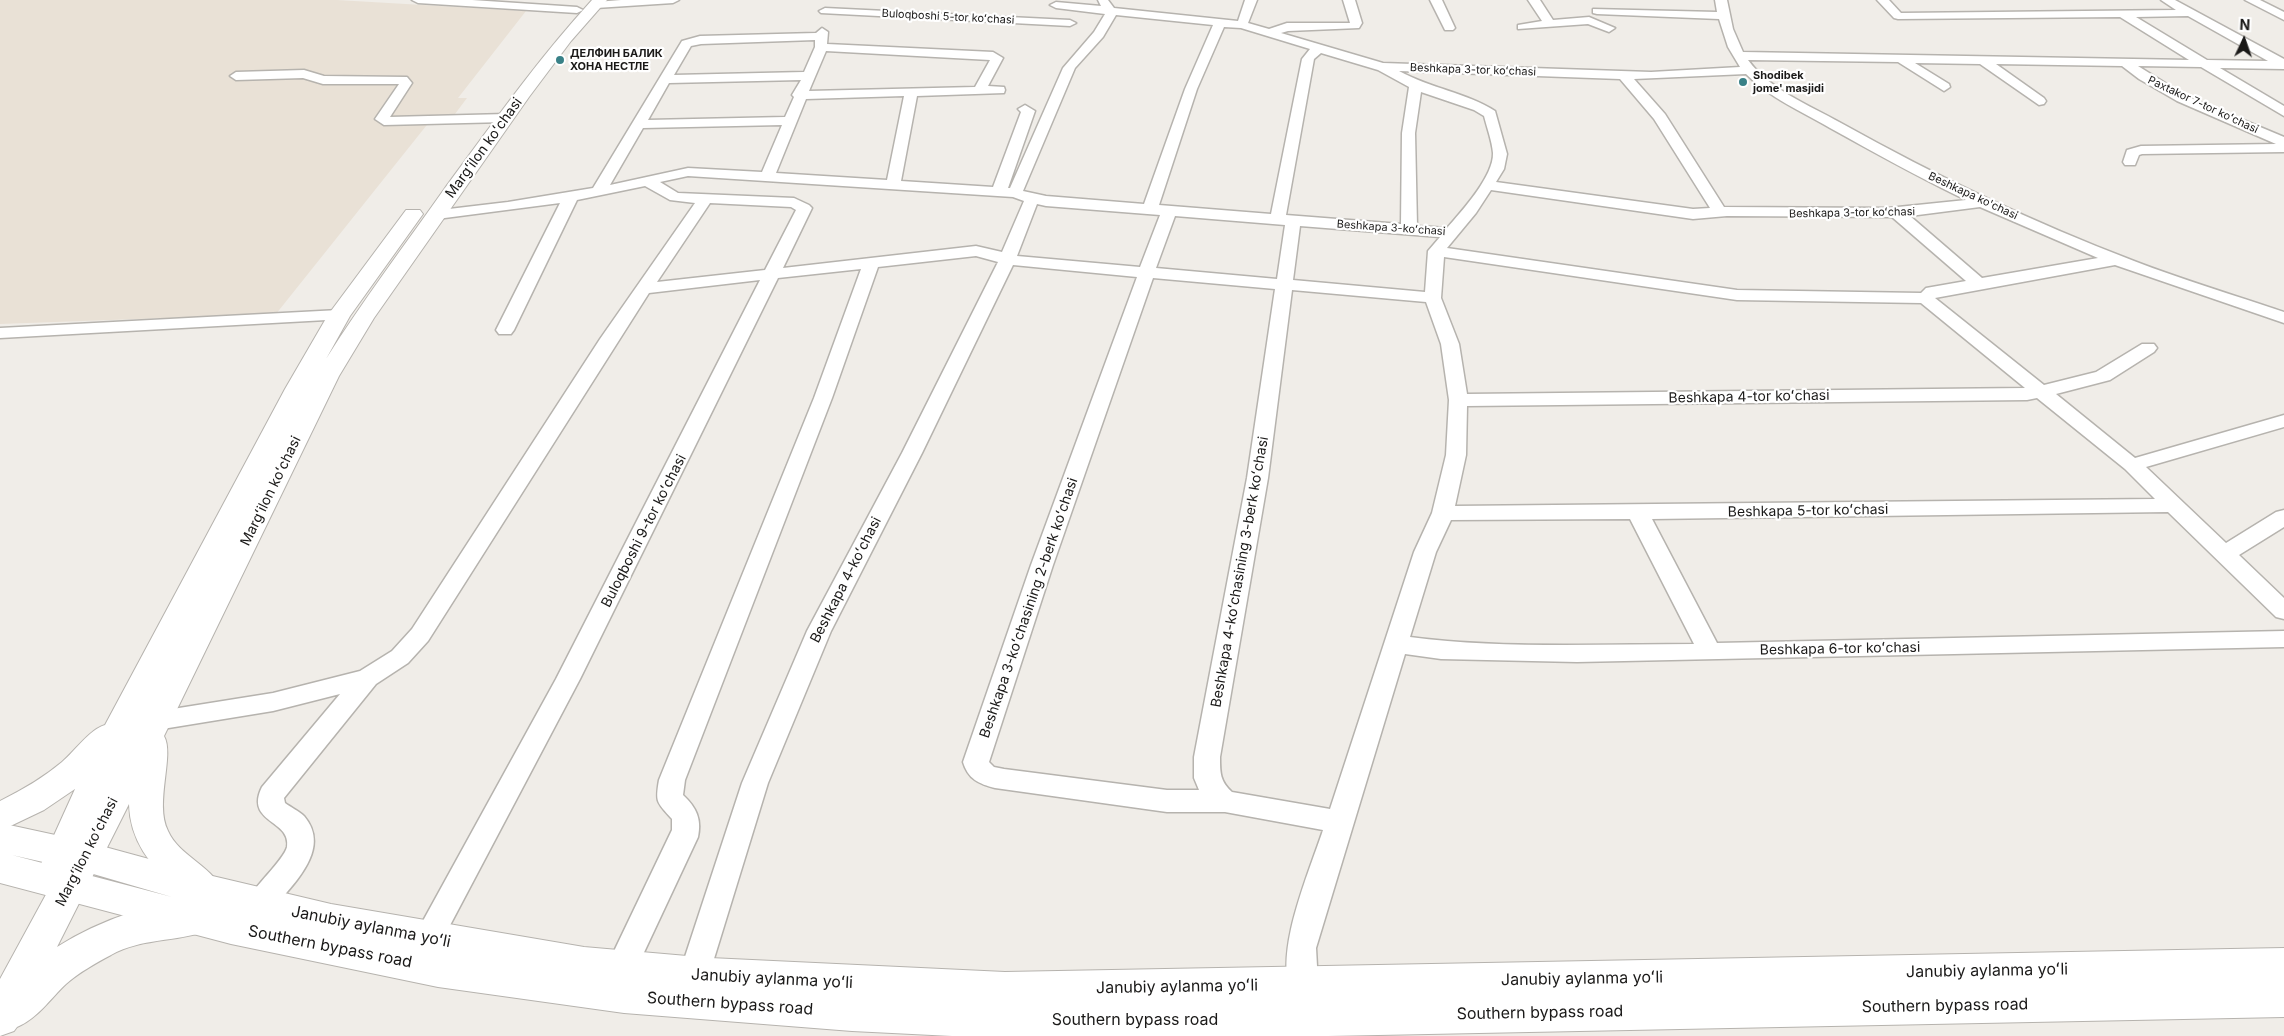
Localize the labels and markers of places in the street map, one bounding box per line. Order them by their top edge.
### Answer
place label: ДЕЛФИН БАЛИК ХОНА НЕСТЛЕ [570,47,663,73]
marker: ДЕЛФИН БАЛИК ХОНА НЕСТЛЕ [554,54,566,66]
place label: Shodibek jome' masjidi [1753,69,1824,95]
marker: Shodibek jome' masjidi [1737,76,1749,88]

